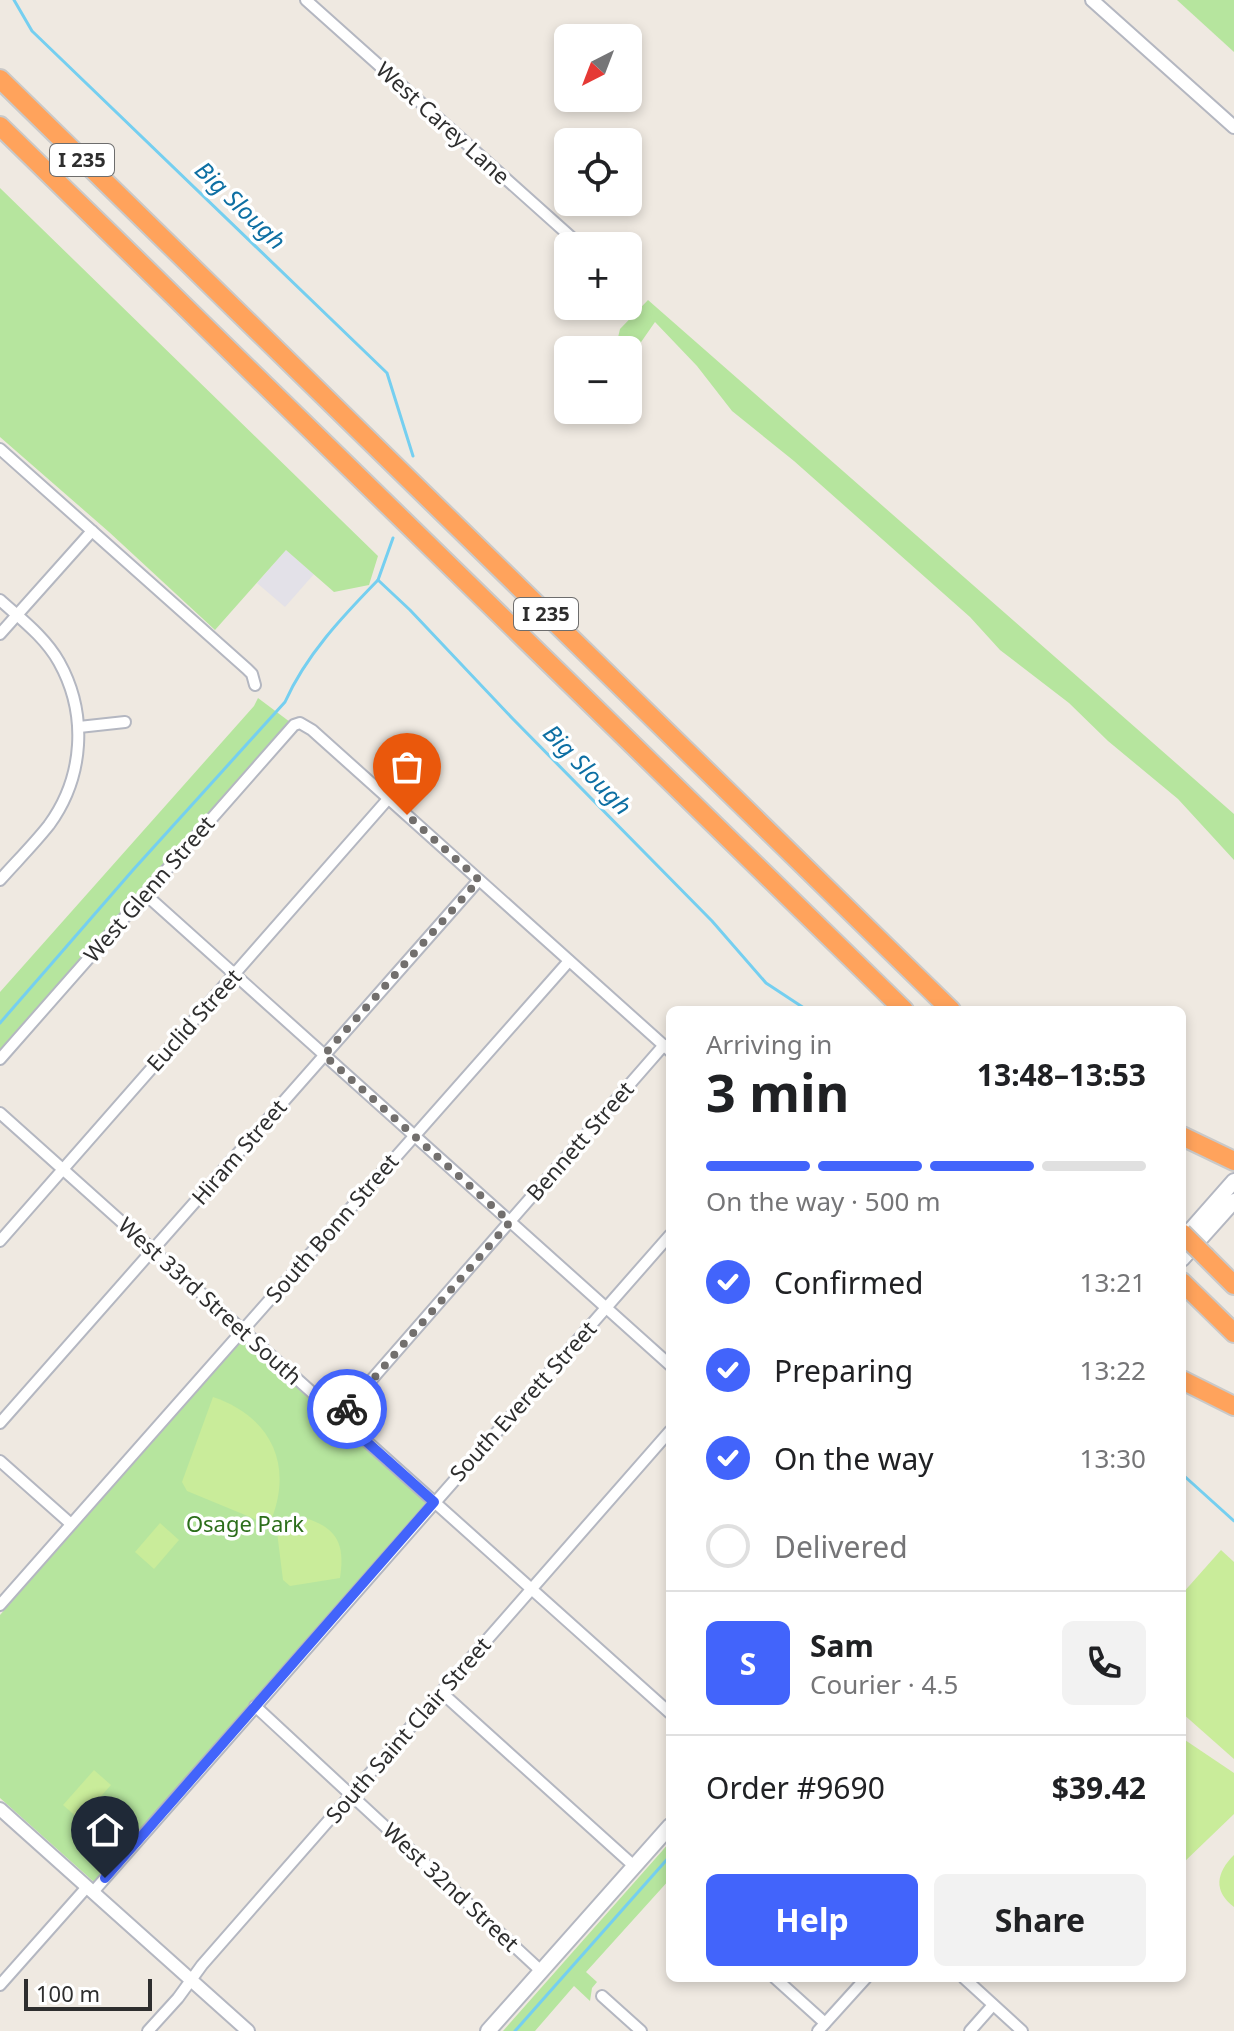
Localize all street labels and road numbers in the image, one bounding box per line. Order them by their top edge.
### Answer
street label: West Carey Lane [370,54,517,190]
road number: I 235 [50,144,114,176]
road number: I 235 [514,598,578,630]
street label: West Glenn Street [76,809,220,968]
street label: Euclid Street [139,962,247,1077]
street label: Bennett Street [519,1074,640,1207]
street label: Hiram Street [184,1092,292,1211]
street label: South Bonn Street [258,1146,404,1308]
street label: West 33rd Street South [112,1210,309,1391]
street label: South Everett Street [442,1314,602,1487]
street label: South Saint Clair Street [318,1630,496,1829]
street label: West 32nd Street [377,1815,526,1957]

